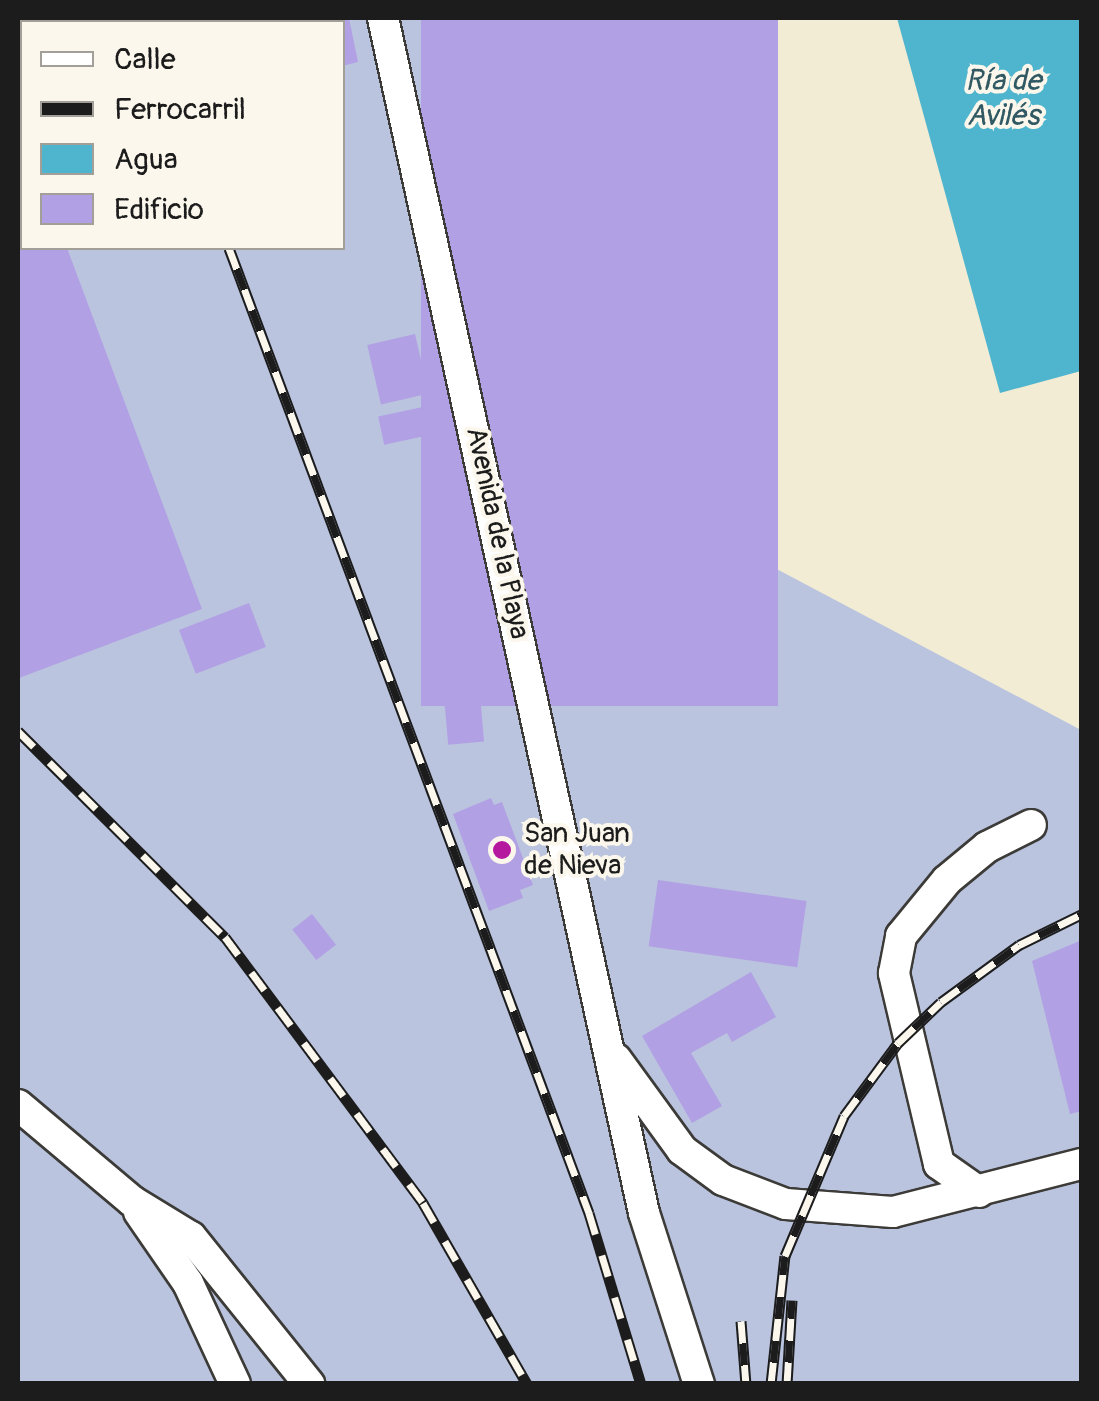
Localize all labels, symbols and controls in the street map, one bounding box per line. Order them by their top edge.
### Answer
legend [20,20,345,250]
text: Calle [114,41,176,78]
water label: Ría de Avilés [965,63,1041,134]
text: Ferrocarril [114,91,246,128]
text: Agua [114,141,178,178]
text: Edificio [114,191,204,228]
street label: Avenida de la Playa [458,424,536,642]
place label: San Juan de Nieva [524,817,630,883]
marker: San Juan de Nieva [489,837,515,863]

